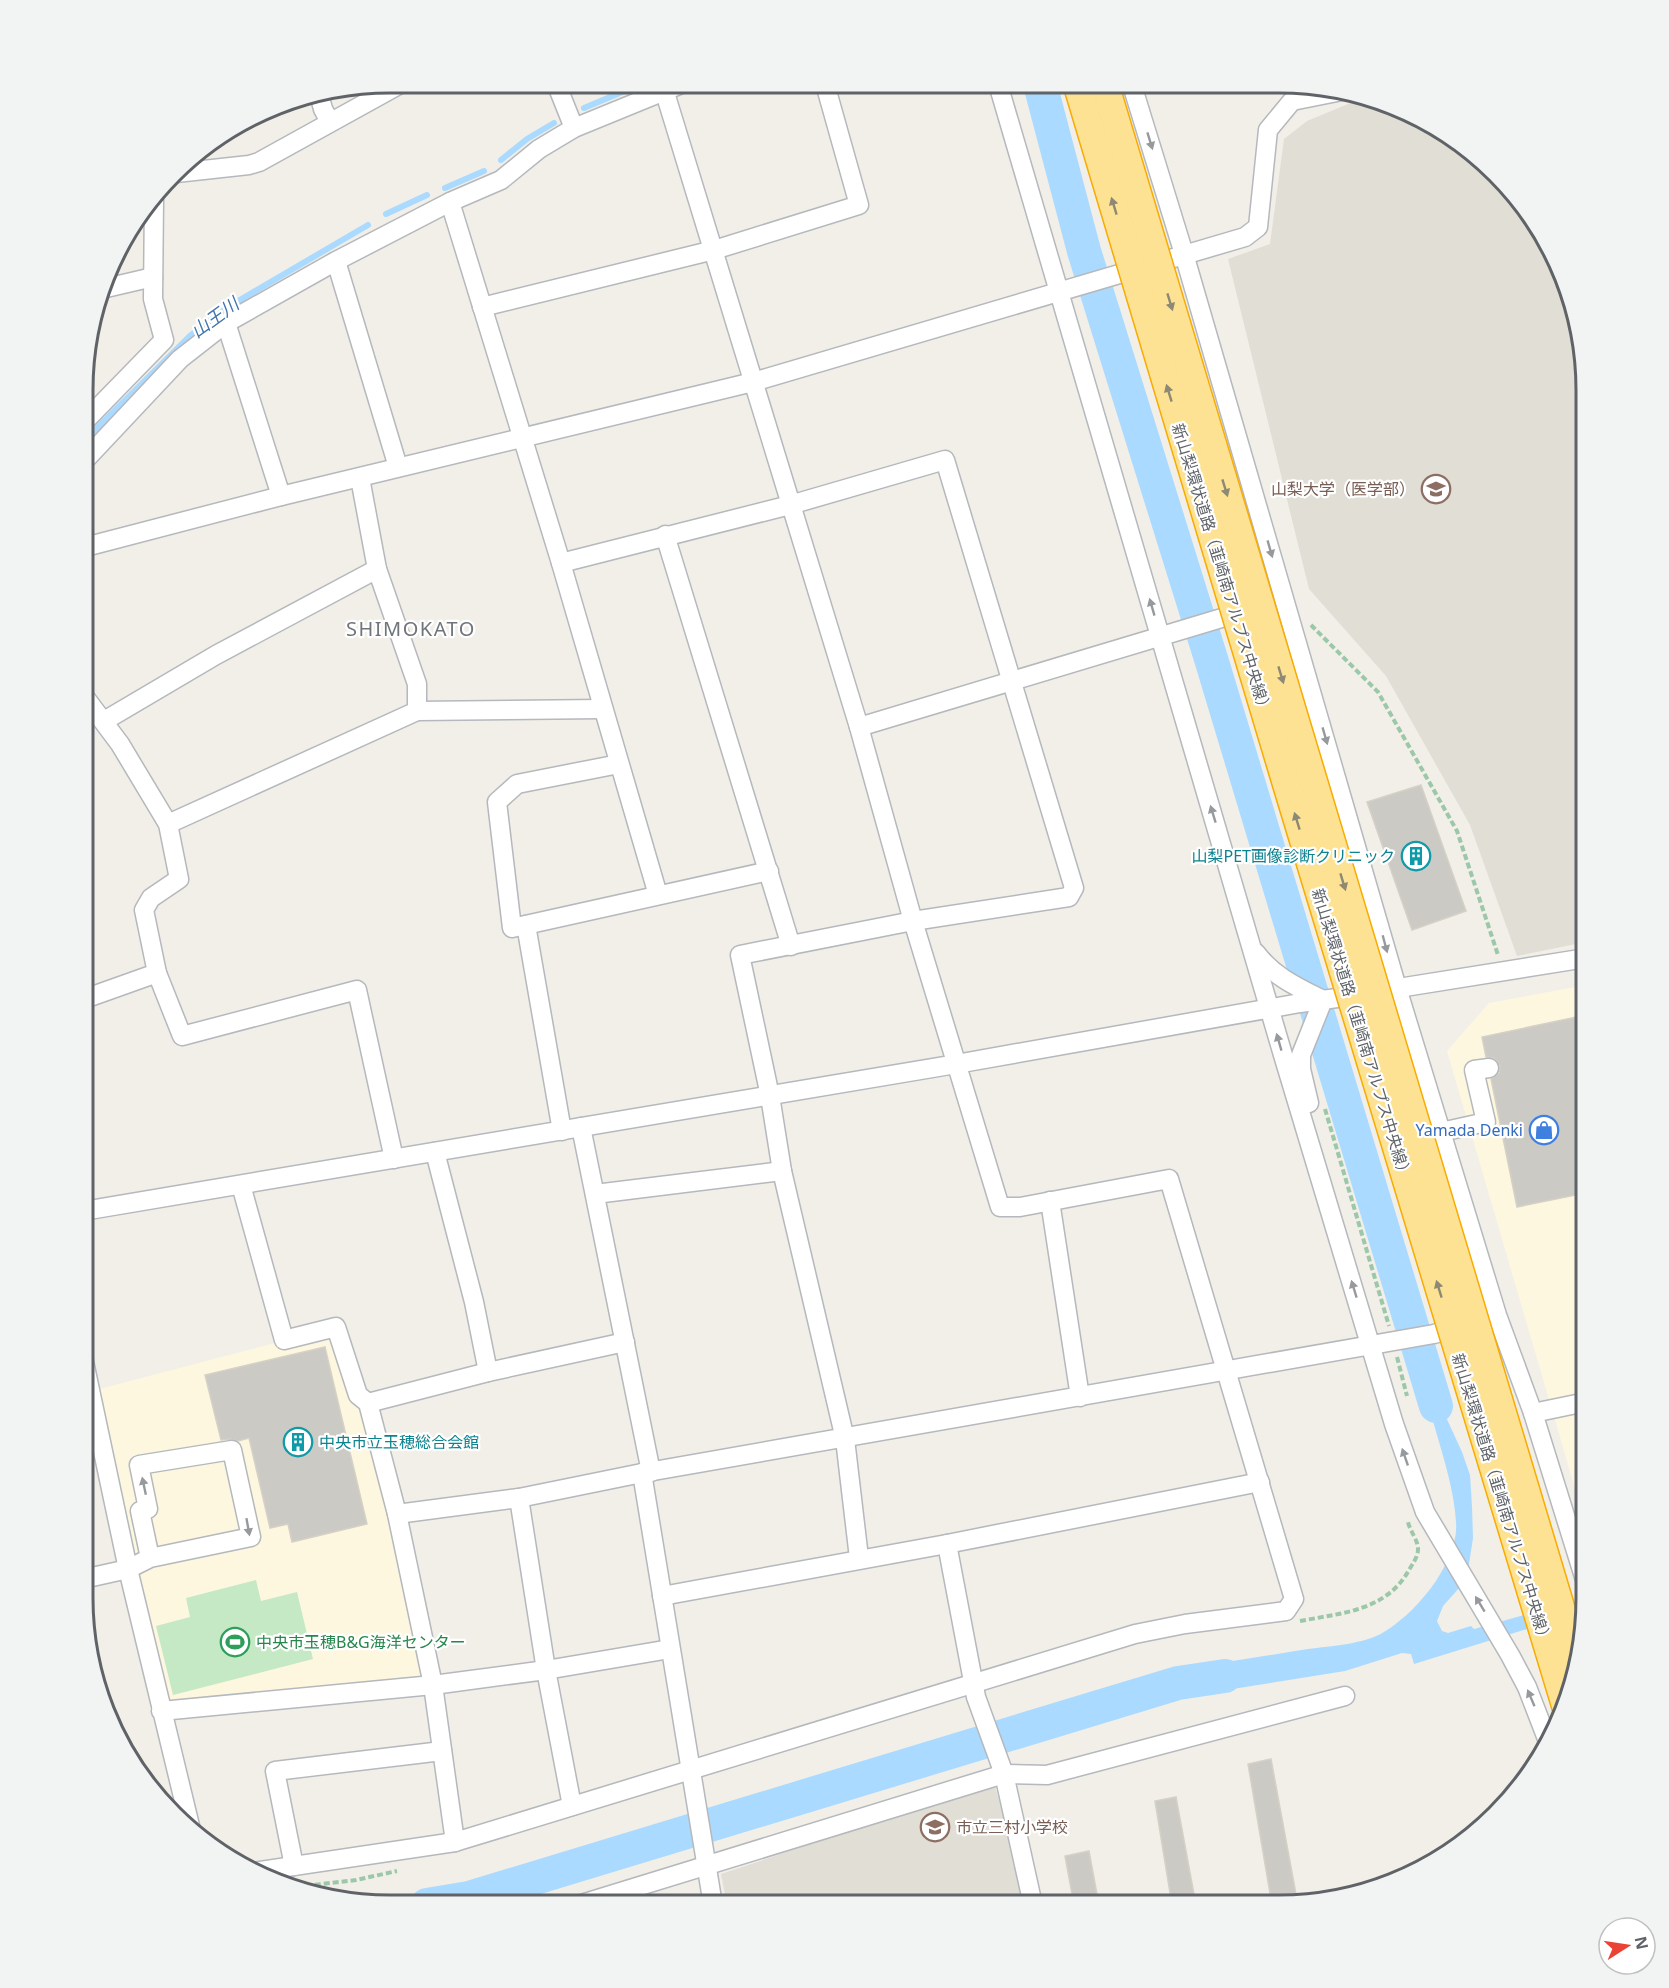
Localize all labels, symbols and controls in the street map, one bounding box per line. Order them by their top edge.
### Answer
one-way arrow [1145,132,1155,150]
one-way arrow [1109,197,1118,215]
water label: 山王川 [186,290,245,343]
one-way arrow [1166,293,1175,311]
one-way arrow [1164,384,1173,402]
street label: 新山梨環状道路（韮崎南アルプス中央線） [1167,421,1277,717]
school or university icon: 山梨大学（医学部） [1420,473,1452,505]
place label: 山梨大学（医学部） [1271,478,1415,500]
one-way arrow [1221,480,1230,498]
one-way arrow [1266,540,1275,558]
one-way arrow [1147,598,1156,616]
district label: SHIMOKATO [346,615,476,642]
one-way arrow [1277,666,1286,684]
one-way arrow [1321,727,1330,745]
one-way arrow [1208,805,1217,823]
one-way arrow [1292,812,1302,830]
building icon: 山梨PET画像診断クリニック [1400,840,1432,872]
place label: 山梨PET画像診断クリニック [1192,845,1395,867]
one-way arrow [1339,873,1348,891]
street label: 新山梨環状道路（韮崎南アルプス中央線） [1307,886,1417,1182]
one-way arrow [1380,935,1390,953]
one-way arrow [1274,1033,1283,1051]
shop icon: Yamada Denki [1528,1114,1560,1146]
place label: Yamada Denki [1416,1119,1523,1141]
one-way arrow [1349,1280,1358,1298]
one-way arrow [1434,1280,1443,1298]
street label: 新山梨環状道路（韮崎南アルプス中央線） [1447,1351,1557,1647]
building icon: 中央市立玉穂総合会館 [282,1426,314,1458]
place label: 中央市立玉穂総合会館 [319,1431,479,1453]
one-way arrow [1400,1448,1410,1466]
one-way arrow [138,1477,148,1495]
one-way arrow [244,1518,253,1537]
one-way arrow [1475,1595,1485,1612]
sports icon: 中央市玉穂B&G海洋センター [219,1626,251,1658]
place label: 中央市玉穂B&G海洋センター [256,1631,466,1653]
one-way arrow [1526,1689,1536,1707]
school or university icon: 市立三村小学校 [919,1811,951,1843]
place label: 市立三村小学校 [956,1816,1068,1838]
north arrow [1597,1916,1657,1976]
text: N [1630,1934,1654,1952]

